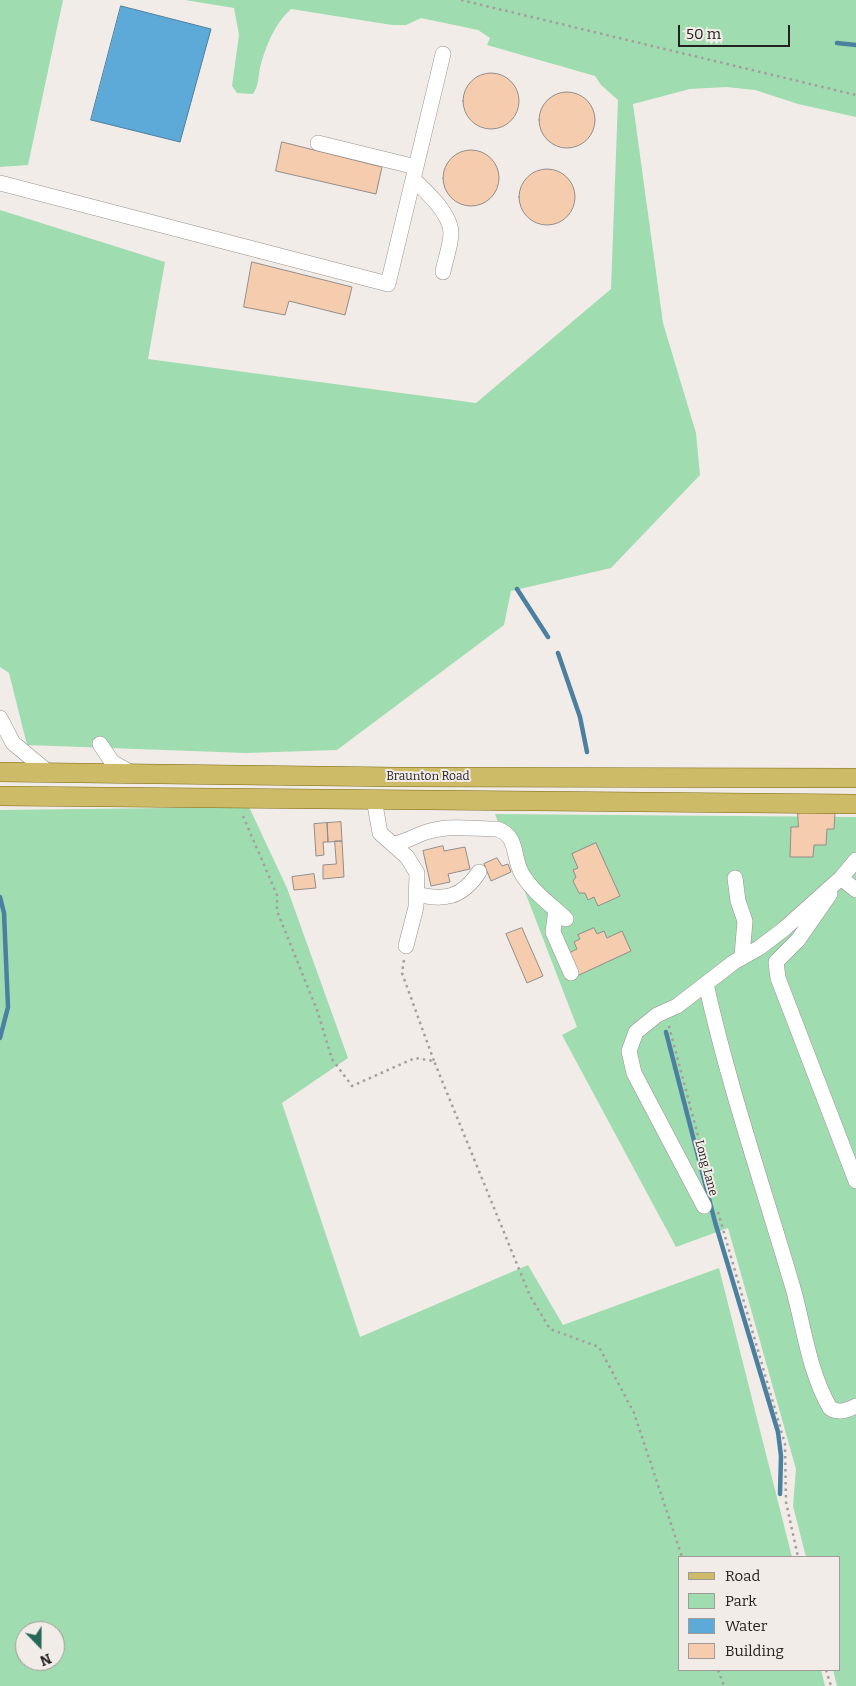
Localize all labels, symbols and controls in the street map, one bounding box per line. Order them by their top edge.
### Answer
scale bar [681,15,794,47]
text: 50 m [686,25,721,43]
street label: Braunton Road [386,770,470,784]
street label: Long Lane [692,1138,720,1198]
legend [678,1556,841,1671]
text: Road [725,1567,760,1585]
text: Park [725,1592,757,1610]
text: Water [725,1617,767,1635]
north arrow [15,1621,65,1671]
text: Building [725,1642,784,1660]
text: N [37,1650,54,1669]

